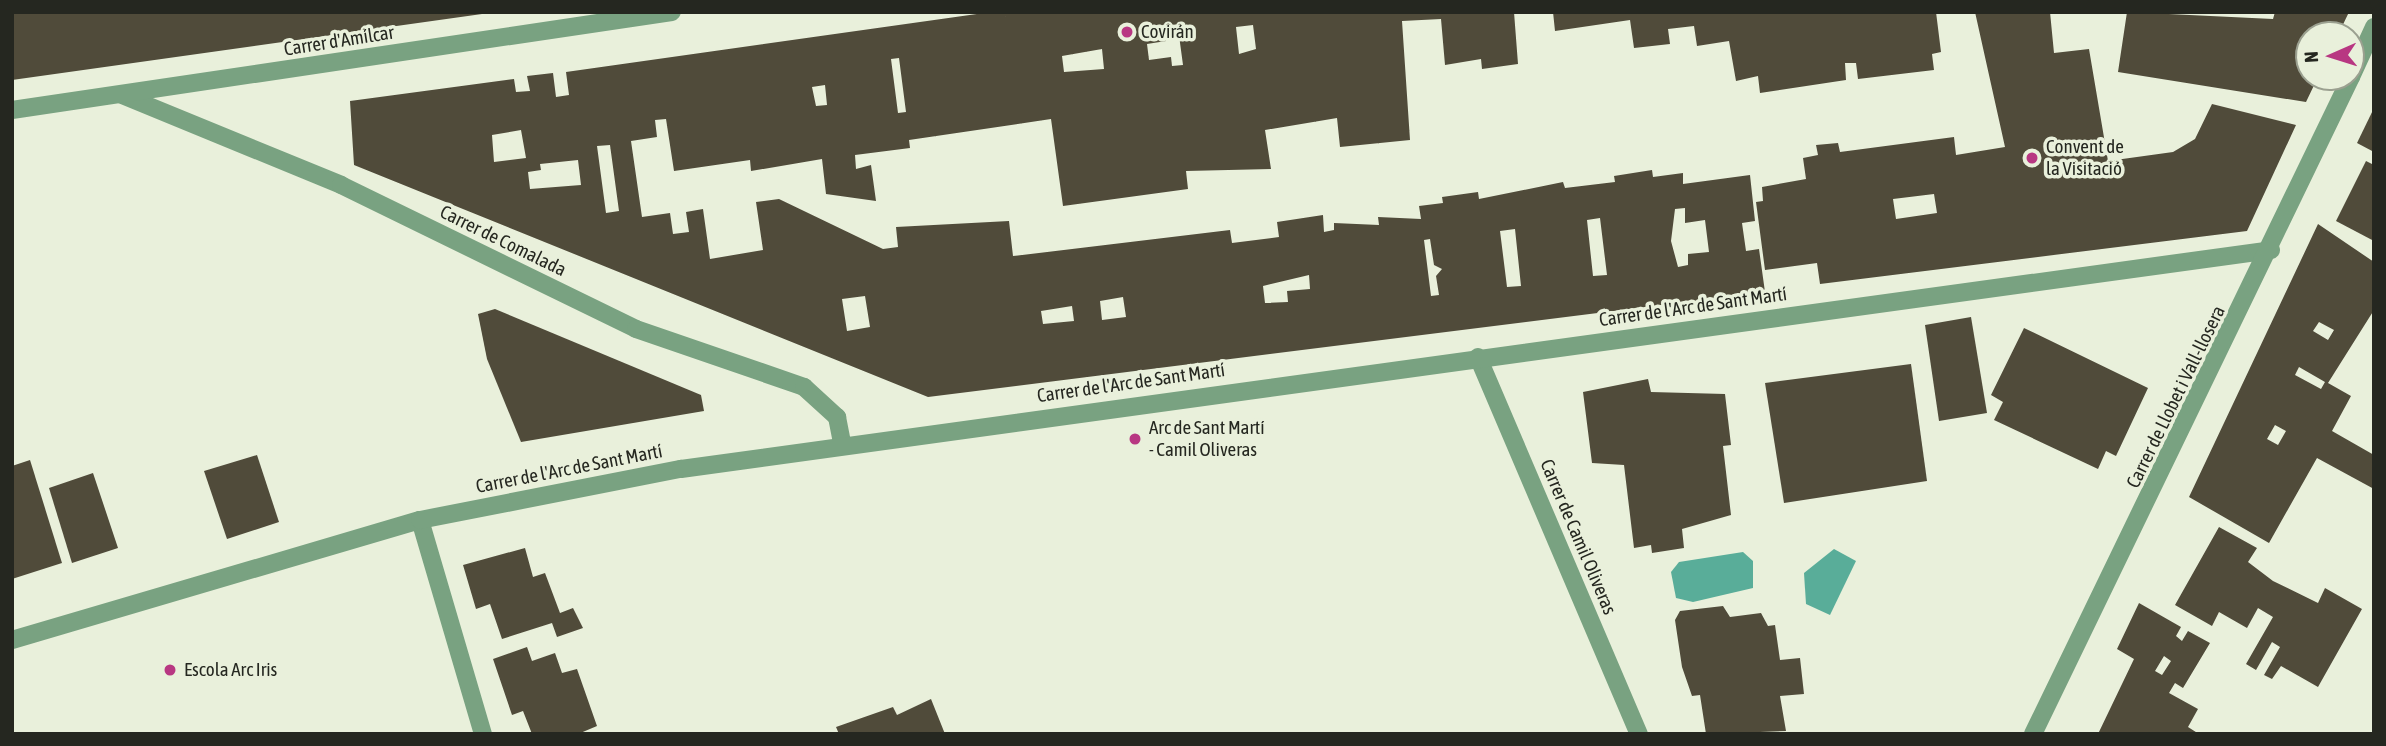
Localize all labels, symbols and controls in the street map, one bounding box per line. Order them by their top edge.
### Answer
street label: Carrer d'Amílcar [282,21,396,61]
place label: Covirán [1141,21,1194,43]
north arrow [2295,21,2365,91]
marker: Covirán [1119,24,1135,40]
text: N [2300,51,2322,63]
place label: Convent de la Visitació [2046,136,2124,180]
marker: Convent de la Visitació [2024,150,2040,166]
street label: Carrer de Comalada [436,201,570,281]
street label: Carrer de l'Arc de Sant Martí [1598,283,1788,331]
street label: Carrer de Llobet i Vall-llosera [2122,302,2230,492]
street label: Carrer de l'Arc de Sant Martí [1036,359,1226,407]
place label: Arc de Sant Martí - Camil Oliveras [1149,417,1265,461]
marker: Arc de Sant Martí - Camil Oliveras [1127,431,1143,447]
street label: Carrer de l'Arc de Sant Martí [474,440,664,498]
street label: Carrer de Camil Oliveras [1535,456,1621,618]
place label: Escola Arc Iris [184,659,277,681]
marker: Escola Arc Iris [162,662,178,678]

